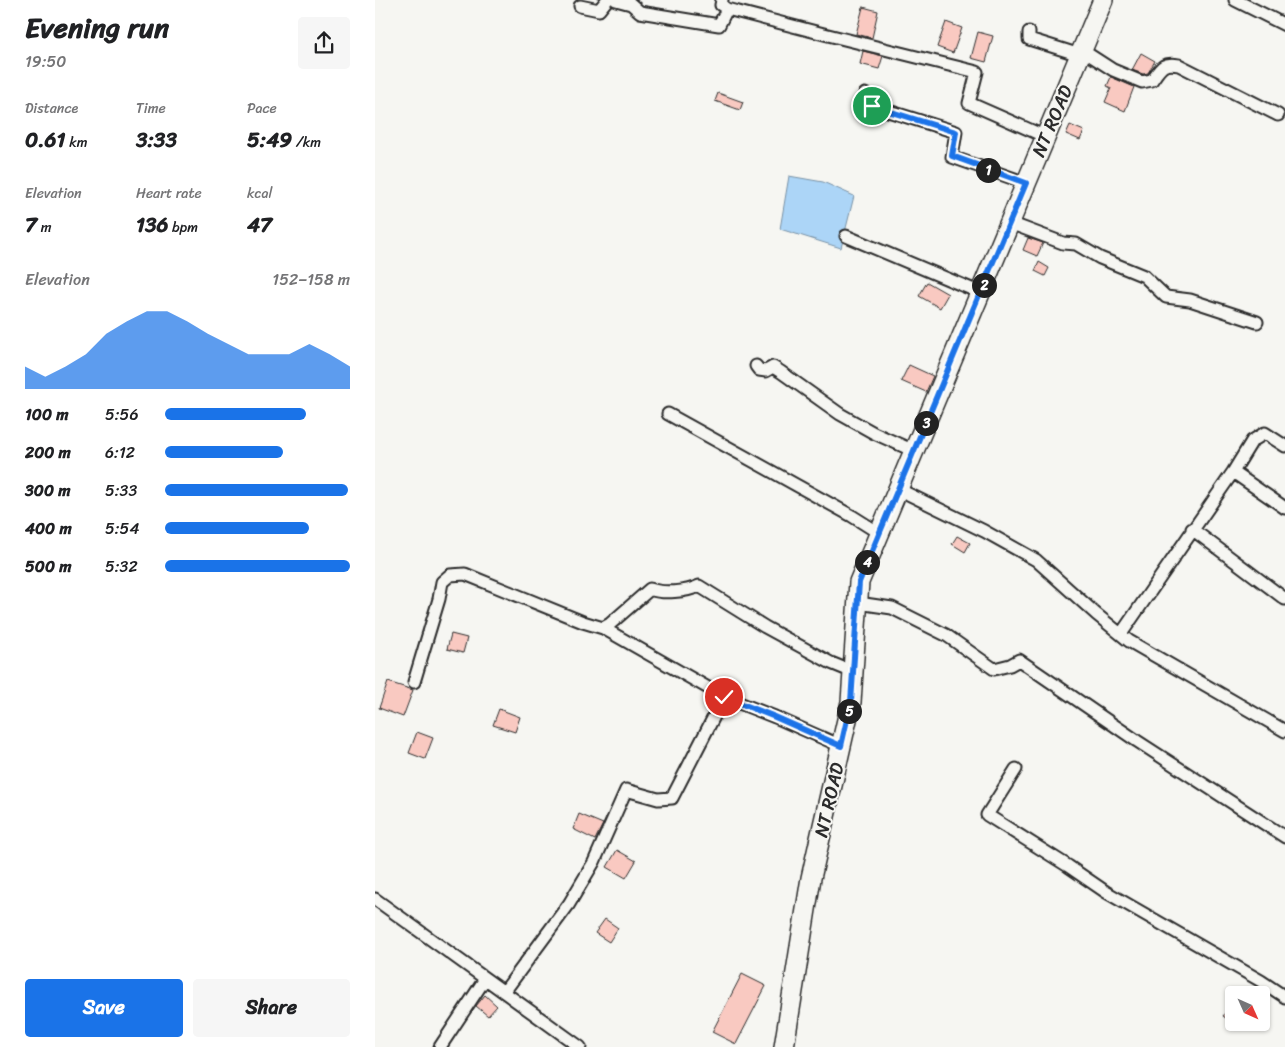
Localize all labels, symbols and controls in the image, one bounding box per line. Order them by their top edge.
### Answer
text: Evening run [25,3,169,52]
button: share [298,17,350,69]
text: 19:50 [25,47,66,76]
street label: NT ROAD [1022,79,1082,162]
pin [851,85,893,127]
icon: arrive [858,92,886,120]
text: Distance [25,96,78,121]
text: Time [136,96,166,121]
text: Pace [247,96,277,121]
text: 0.61 [25,121,66,159]
text: 3:33 [136,121,177,159]
text: 5:49 [247,121,292,159]
text: km [66,130,87,155]
text: /km [292,130,321,155]
pin: 1 [975,158,1001,182]
text: 1 [985,158,992,183]
text: Elevation [25,181,82,206]
text: Heart rate [136,181,202,206]
text: kcal [247,181,272,206]
text: 7 [25,206,37,244]
text: 136 [136,206,168,244]
text: 47 [247,206,272,244]
text: m [37,215,51,240]
text: bpm [168,215,198,240]
text: Elevation [25,265,90,294]
text: 152–158 m [272,265,350,294]
pin: 2 [971,272,997,298]
text: 2 [980,273,989,298]
text: 100 m [25,400,69,429]
text: 5:56 [105,400,138,429]
pin: 3 [913,410,939,436]
text: 3 [923,411,930,436]
text: 200 m [25,438,71,467]
text: 6:12 [105,438,135,467]
text: 300 m [25,476,70,505]
text: 5:33 [105,476,137,505]
text: 400 m [25,514,72,543]
text: 5:54 [105,514,139,543]
pin: 4 [855,550,879,574]
text: 4 [863,550,872,575]
text: 500 m [25,552,71,581]
text: 5:32 [105,552,138,581]
pin [703,676,745,718]
icon: check [710,683,738,711]
pin: 5 [837,698,861,724]
text: 5 [845,699,854,724]
street label: NT ROAD [804,759,854,841]
button: Save [25,979,183,1037]
button: Share [193,979,350,1037]
north arrow [1225,986,1270,1031]
map controls [1225,986,1270,1031]

